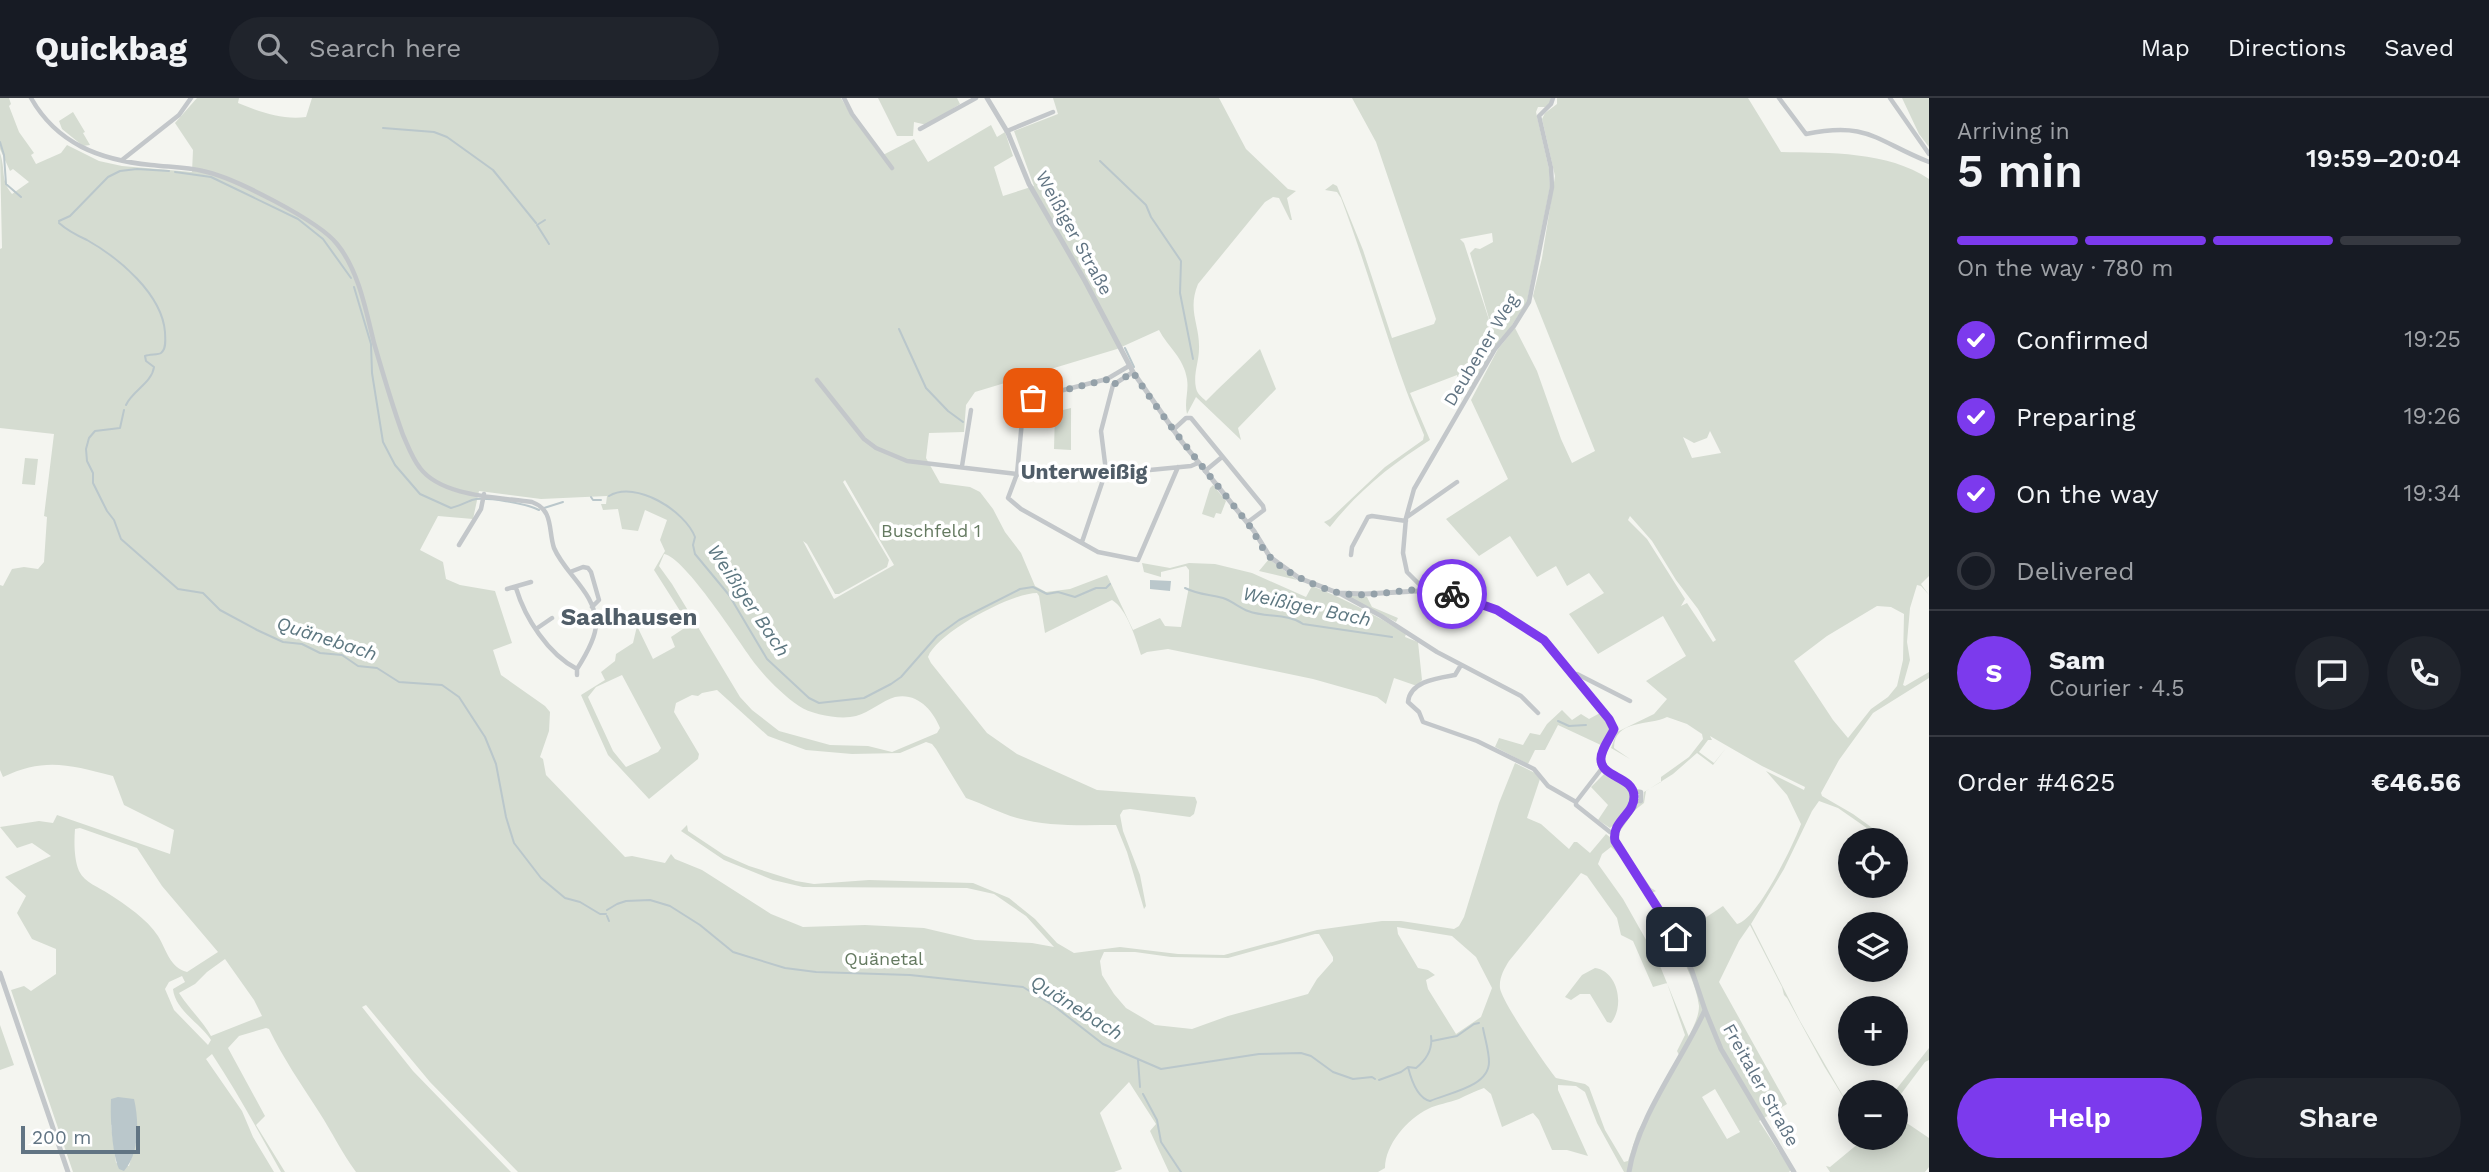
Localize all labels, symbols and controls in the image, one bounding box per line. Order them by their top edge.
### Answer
search box [229,17,719,80]
text: Quickbag [35,29,187,68]
icon: search [253,29,291,67]
text: Search here [309,33,461,63]
text: Map [2141,34,2190,62]
text: Directions [2228,34,2346,62]
text: Saved [2384,34,2454,62]
text: Arriving in [1957,118,2070,145]
text: 19:59–20:04 [2306,143,2461,173]
text: 5 min [1957,144,2083,198]
street label: Weißiger Straße [1032,167,1117,298]
text: On the way · 780 m [1957,255,2173,282]
street label: Deubener Weg [1439,290,1522,410]
icon: check [1957,321,1995,359]
text: Confirmed [2016,325,2149,355]
text: 19:25 [2404,326,2461,353]
pin [1003,368,1063,428]
icon: bag [1014,379,1052,417]
icon: check [1957,398,1995,436]
text: Preparing [2016,402,2136,432]
text: 19:26 [2404,403,2461,430]
district label: Unterweißig [1021,459,1148,484]
icon: check [1957,475,1995,513]
text: On the way [2016,479,2159,509]
text: 19:34 [2404,480,2461,507]
park label: Buschfeld 1 [881,520,981,541]
water label: Weißiger Bach [703,540,795,661]
text: Delivered [2016,556,2135,586]
courier [1417,559,1487,629]
icon: bike [1433,575,1471,613]
water label: Weißiger Bach [1241,582,1373,631]
district label: Saalhausen [561,603,697,631]
water label: Quänebach [274,611,380,666]
button: chat [2295,636,2369,710]
button: phone [2387,636,2461,710]
text: Sam [2049,645,2105,675]
text: S [1986,658,2002,688]
text: Courier · 4.5 [2049,675,2185,702]
text: Order #4625 [1957,767,2115,797]
text: €46.56 [2371,767,2461,797]
map controls [1838,828,1908,1150]
button: locate [1838,828,1908,898]
pin [1646,907,1706,967]
button: layers [1838,912,1908,982]
icon: home [1657,918,1695,956]
park label: Quänetal [844,948,924,969]
water label: Quänebach [1026,970,1127,1045]
button: + [1838,996,1908,1066]
street label: Freitaler Straße [1719,1020,1804,1150]
button: Help [1957,1078,2202,1158]
button: Share [2216,1078,2461,1158]
button: − [1838,1080,1908,1150]
scale bar [21,1123,140,1155]
text: 200 m [32,1126,91,1149]

